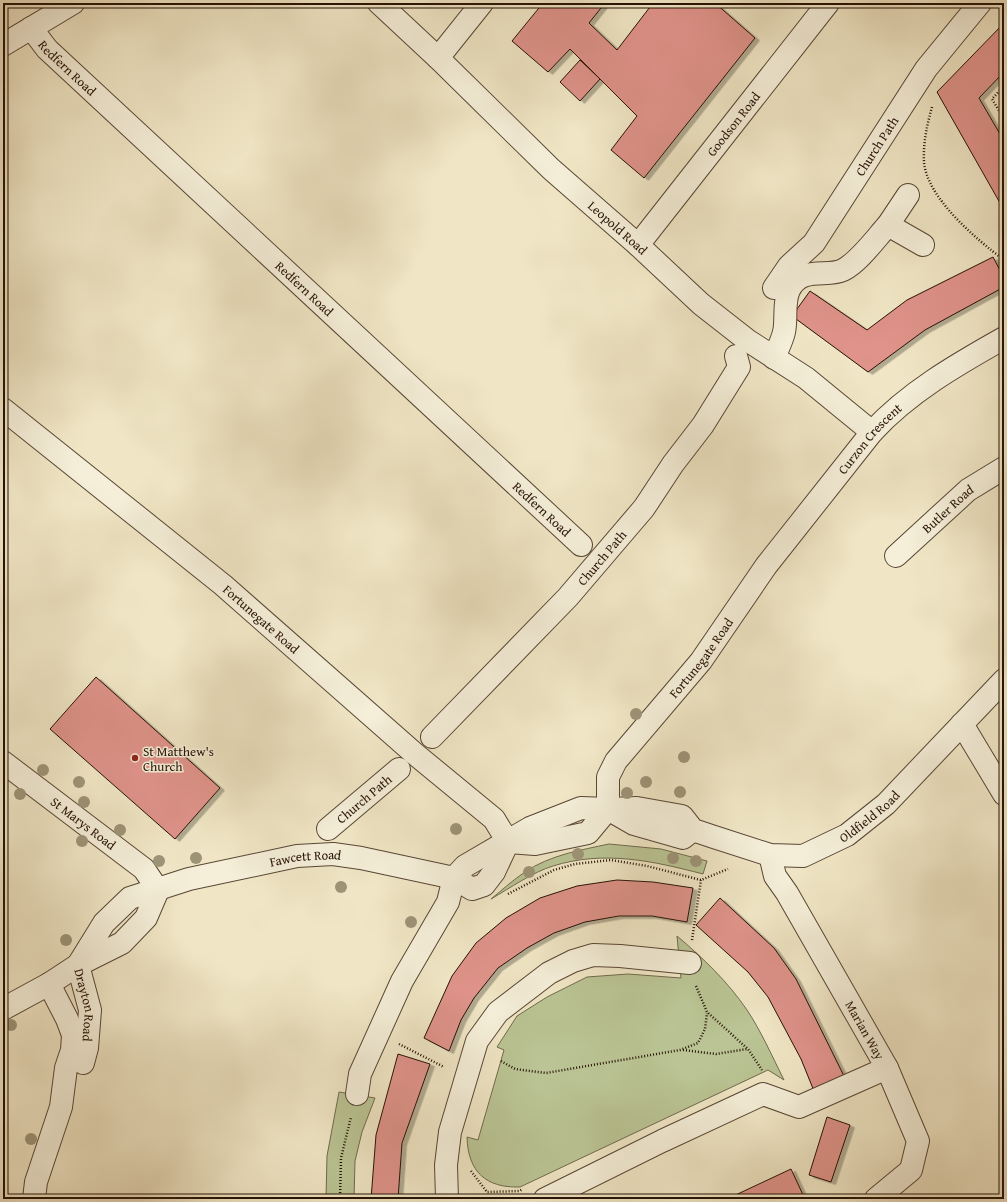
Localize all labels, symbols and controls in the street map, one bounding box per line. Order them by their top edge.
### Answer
street label: Redfern Road [33,36,100,100]
street label: Goodson Road [702,88,765,160]
street label: Church Path [851,112,903,180]
street label: Leopold Road [584,197,652,259]
street label: Redfern Road [271,257,338,321]
street label: Curzon Crescent [833,399,906,478]
street label: Redfern Road [508,477,575,541]
street label: Butler Road [918,480,977,538]
street label: Church Path [573,526,632,590]
street label: Fortunegate Road [219,580,304,658]
street label: Fortunegate Road [665,614,738,702]
place label: St Matthew's Church [143,742,214,776]
marker: St Matthew's Church [130,753,140,763]
street label: Church Path [332,770,397,828]
street label: Oldfield Road [836,786,904,847]
street label: St Marys Road [46,792,120,855]
street label: Fawcett Road [268,845,342,872]
street label: Drayton Road [69,966,99,1042]
street label: Marian Way [840,997,889,1064]

